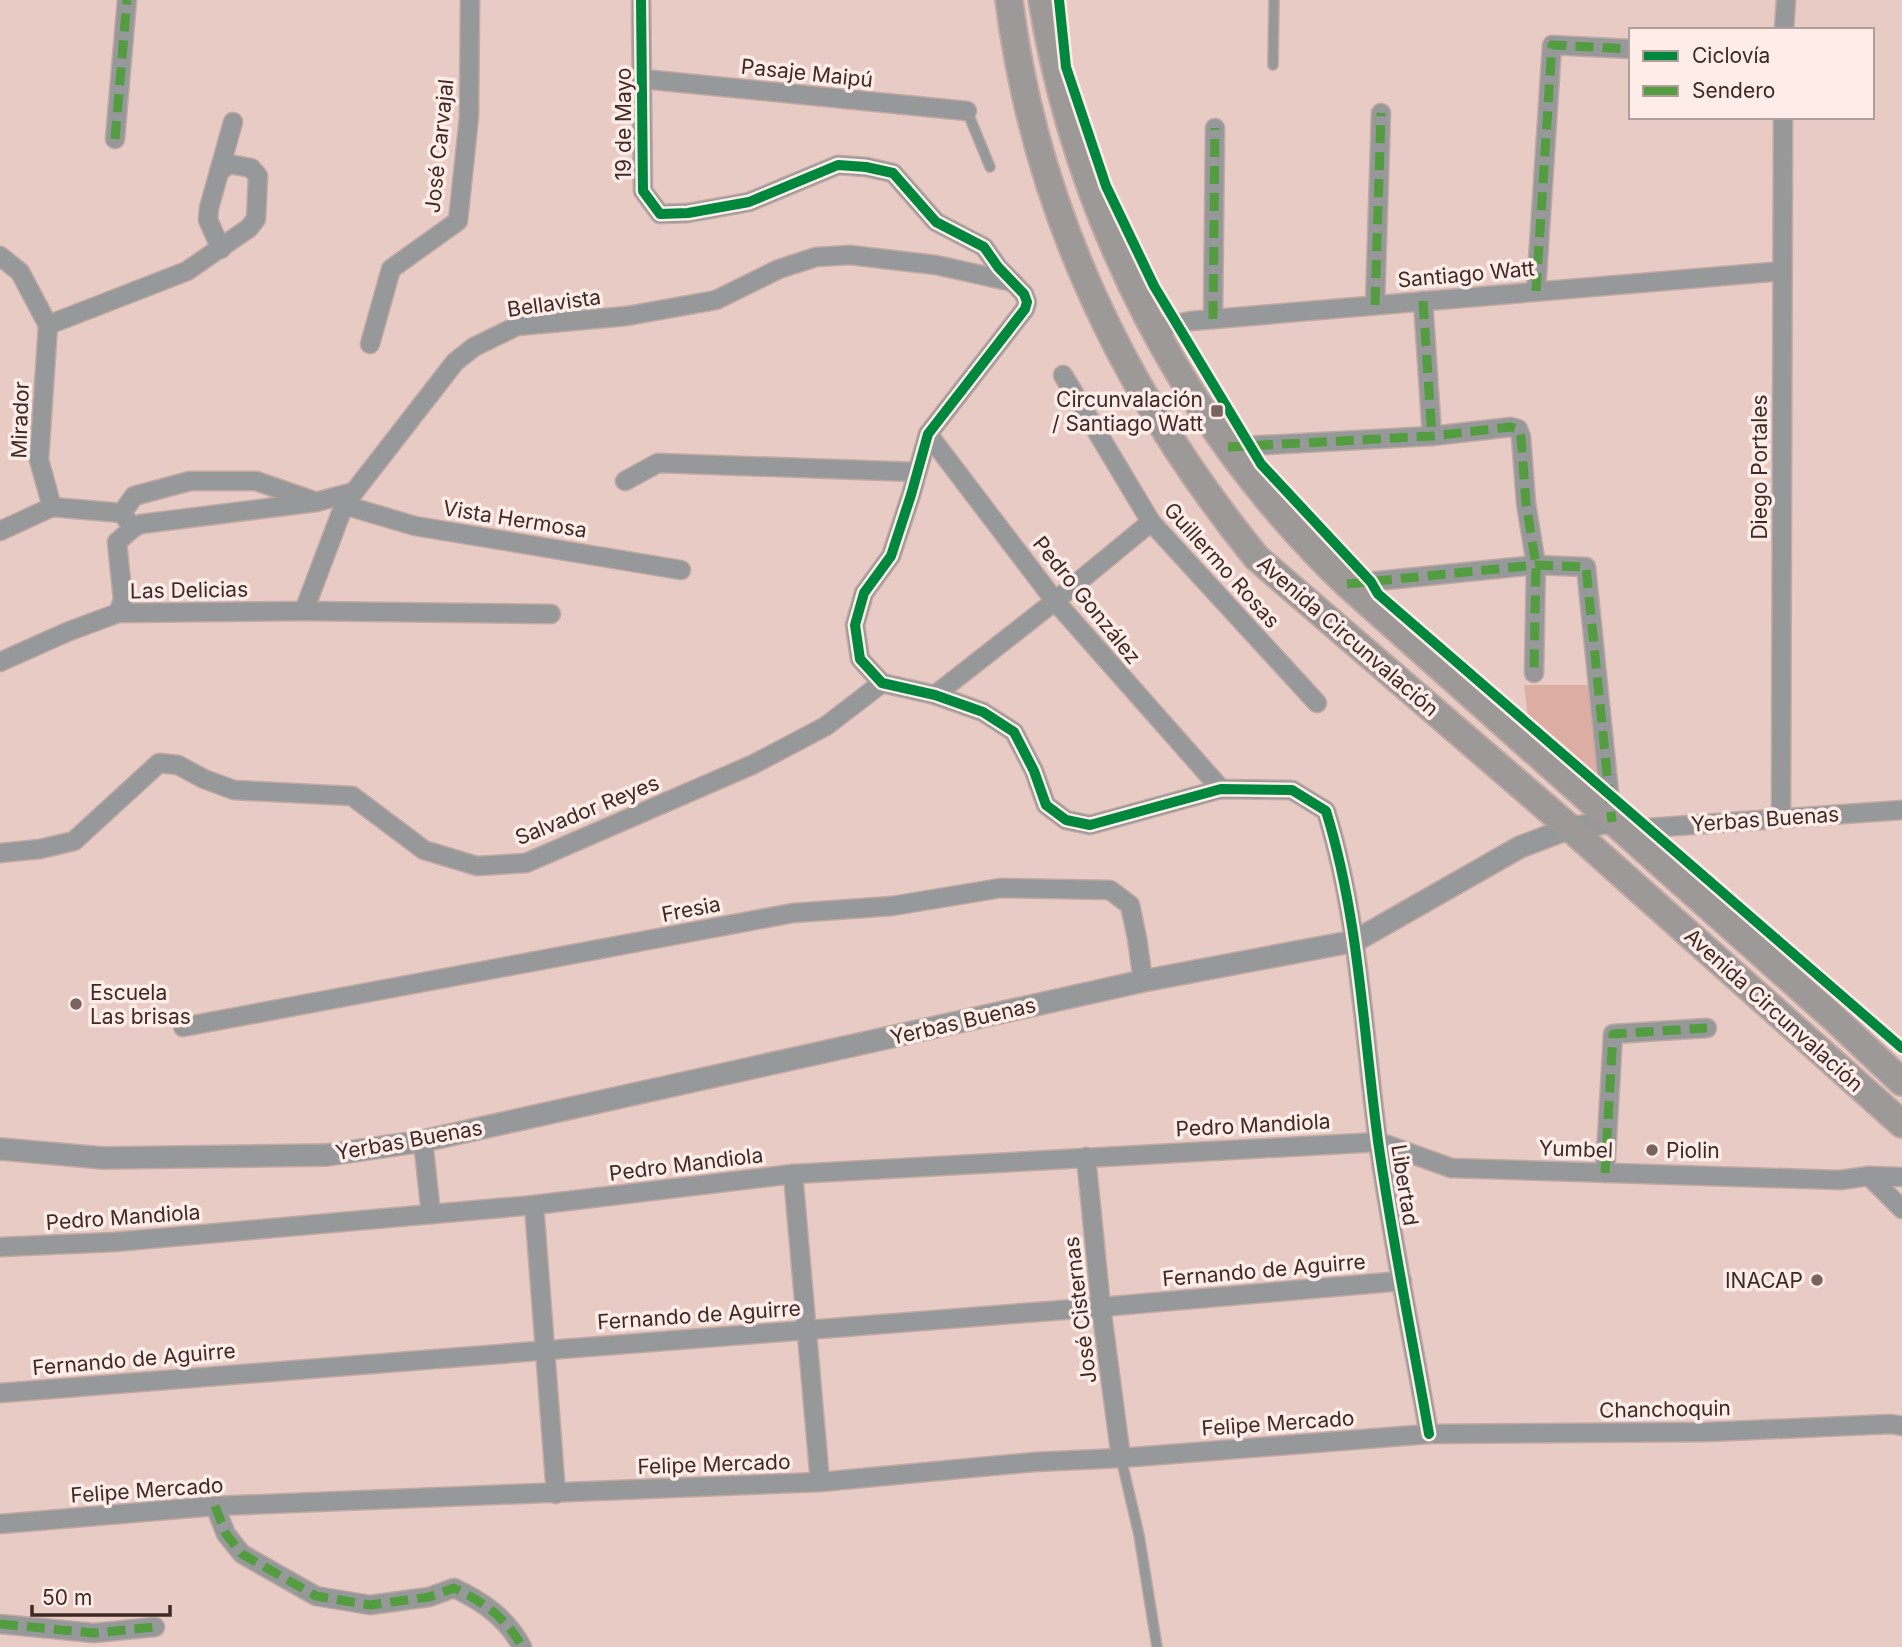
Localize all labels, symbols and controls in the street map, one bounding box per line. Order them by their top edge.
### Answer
legend [1629,28,1874,119]
text: Ciclovía [1692,43,1770,68]
street label: Pasaje Maipú [740,54,874,92]
street label: 19 de Mayo [611,68,636,180]
street label: José Carvajal [420,78,458,214]
text: Sendero [1692,78,1775,103]
street label: Santiago Watt [1396,256,1536,292]
street label: Bellavista [506,284,602,322]
street label: Mirador [6,381,34,459]
place label: Circunvalación / Santiago Watt [1052,387,1203,436]
street label: Diego Portales [1747,394,1772,540]
marker: Circunvalación / Santiago Watt [1209,403,1225,419]
street label: Vista Hermosa [441,495,589,543]
street label: Guillermo Rosas [1159,497,1285,633]
street label: Pedro González [1028,531,1146,669]
street label: Avenida Circunvalación [1252,551,1444,721]
street label: Las Delicias [130,576,248,604]
street label: Salvador Reyes [511,770,663,850]
street label: Yerbas Buenas [1690,801,1840,837]
street label: Fresia [659,891,723,927]
street label: Avenida Circunvalación [1680,923,1868,1097]
place label: Escuela Las brisas [90,980,191,1029]
street label: Yerbas Buenas [888,992,1038,1050]
marker: Escuela Las brisas [68,996,84,1012]
street label: Pedro Mandiola [1175,1108,1331,1142]
street label: Yerbas Buenas [334,1115,484,1165]
street label: Yumbel [1538,1135,1614,1163]
place label: Piolin [1666,1138,1720,1163]
street label: Pedro Mandiola [608,1142,764,1186]
marker: Piolin [1644,1142,1660,1158]
street label: Libertad [1386,1143,1424,1227]
street label: Pedro Mandiola [45,1199,201,1235]
street label: José Cisternas [1059,1235,1101,1385]
street label: Fernando de Aguirre [1161,1249,1367,1291]
place label: INACAP [1725,1268,1803,1293]
marker: INACAP [1809,1272,1825,1288]
street label: Fernando de Aguirre [596,1295,802,1335]
street label: Fernando de Aguirre [31,1338,237,1380]
street label: Chanchoquin [1599,1395,1731,1423]
street label: Felipe Mercado [1201,1405,1355,1441]
street label: Felipe Mercado [637,1449,791,1479]
street label: Felipe Mercado [70,1472,224,1508]
scale bar [32,1574,170,1618]
text: 50 m [42,1585,92,1610]

